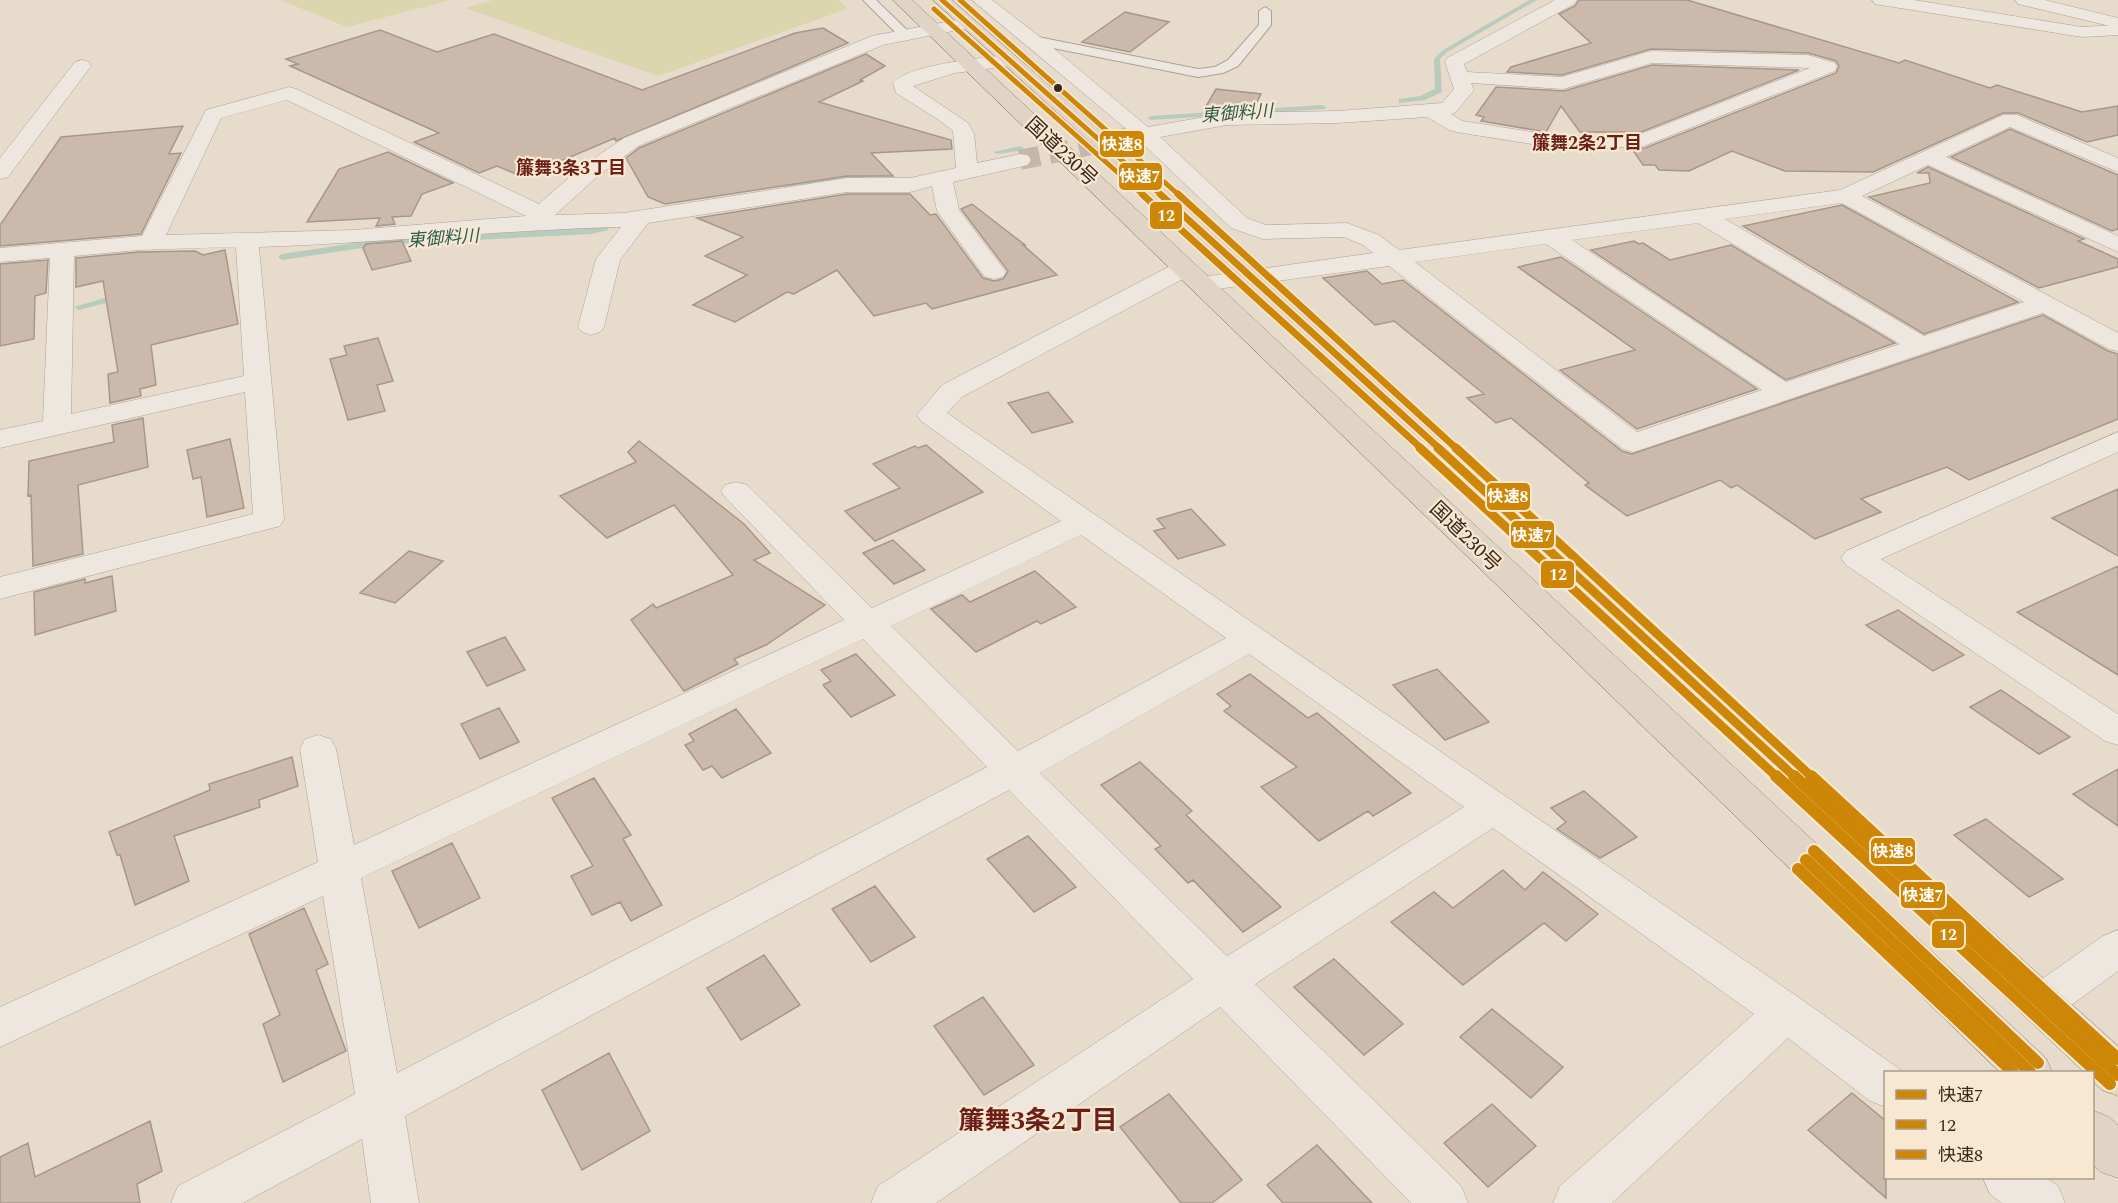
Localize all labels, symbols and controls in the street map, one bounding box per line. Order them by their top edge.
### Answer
unlabelled marker [1052,82,1064,94]
water label: 東御料川 [1200,97,1276,129]
street label: 国道230号 [1018,110,1104,193]
line badge: 快速8 [1099,130,1145,158]
district label: 簾舞2条2丁目 [1532,130,1642,157]
text: 快速8 [1102,133,1143,157]
district label: 簾舞3条3丁目 [516,155,626,182]
line badge: 快速7 [1118,162,1163,191]
text: 快速7 [1120,165,1161,189]
line badge: 12 [1149,201,1183,230]
text: 12 [1157,204,1175,228]
water label: 東御料川 [406,222,482,254]
line badge: 快速8 [1486,482,1531,511]
text: 快速8 [1488,485,1529,509]
street label: 国道230号 [1423,495,1508,579]
line badge: 快速7 [1510,520,1555,549]
text: 快速7 [1512,524,1553,548]
line badge: 12 [1540,560,1575,589]
text: 12 [1549,563,1567,587]
line badge: 快速8 [1870,837,1916,865]
text: 快速8 [1873,840,1914,864]
line badge: 快速7 [1900,881,1946,909]
text: 快速7 [1903,884,1944,908]
line badge: 12 [1931,920,1965,949]
text: 12 [1939,923,1957,947]
legend [1884,1071,2094,1179]
text: 快速7 [1938,1082,1983,1109]
district label: 簾舞3条2丁目 [958,1101,1118,1141]
text: 12 [1938,1112,1956,1139]
text: 快速8 [1938,1142,1983,1169]

